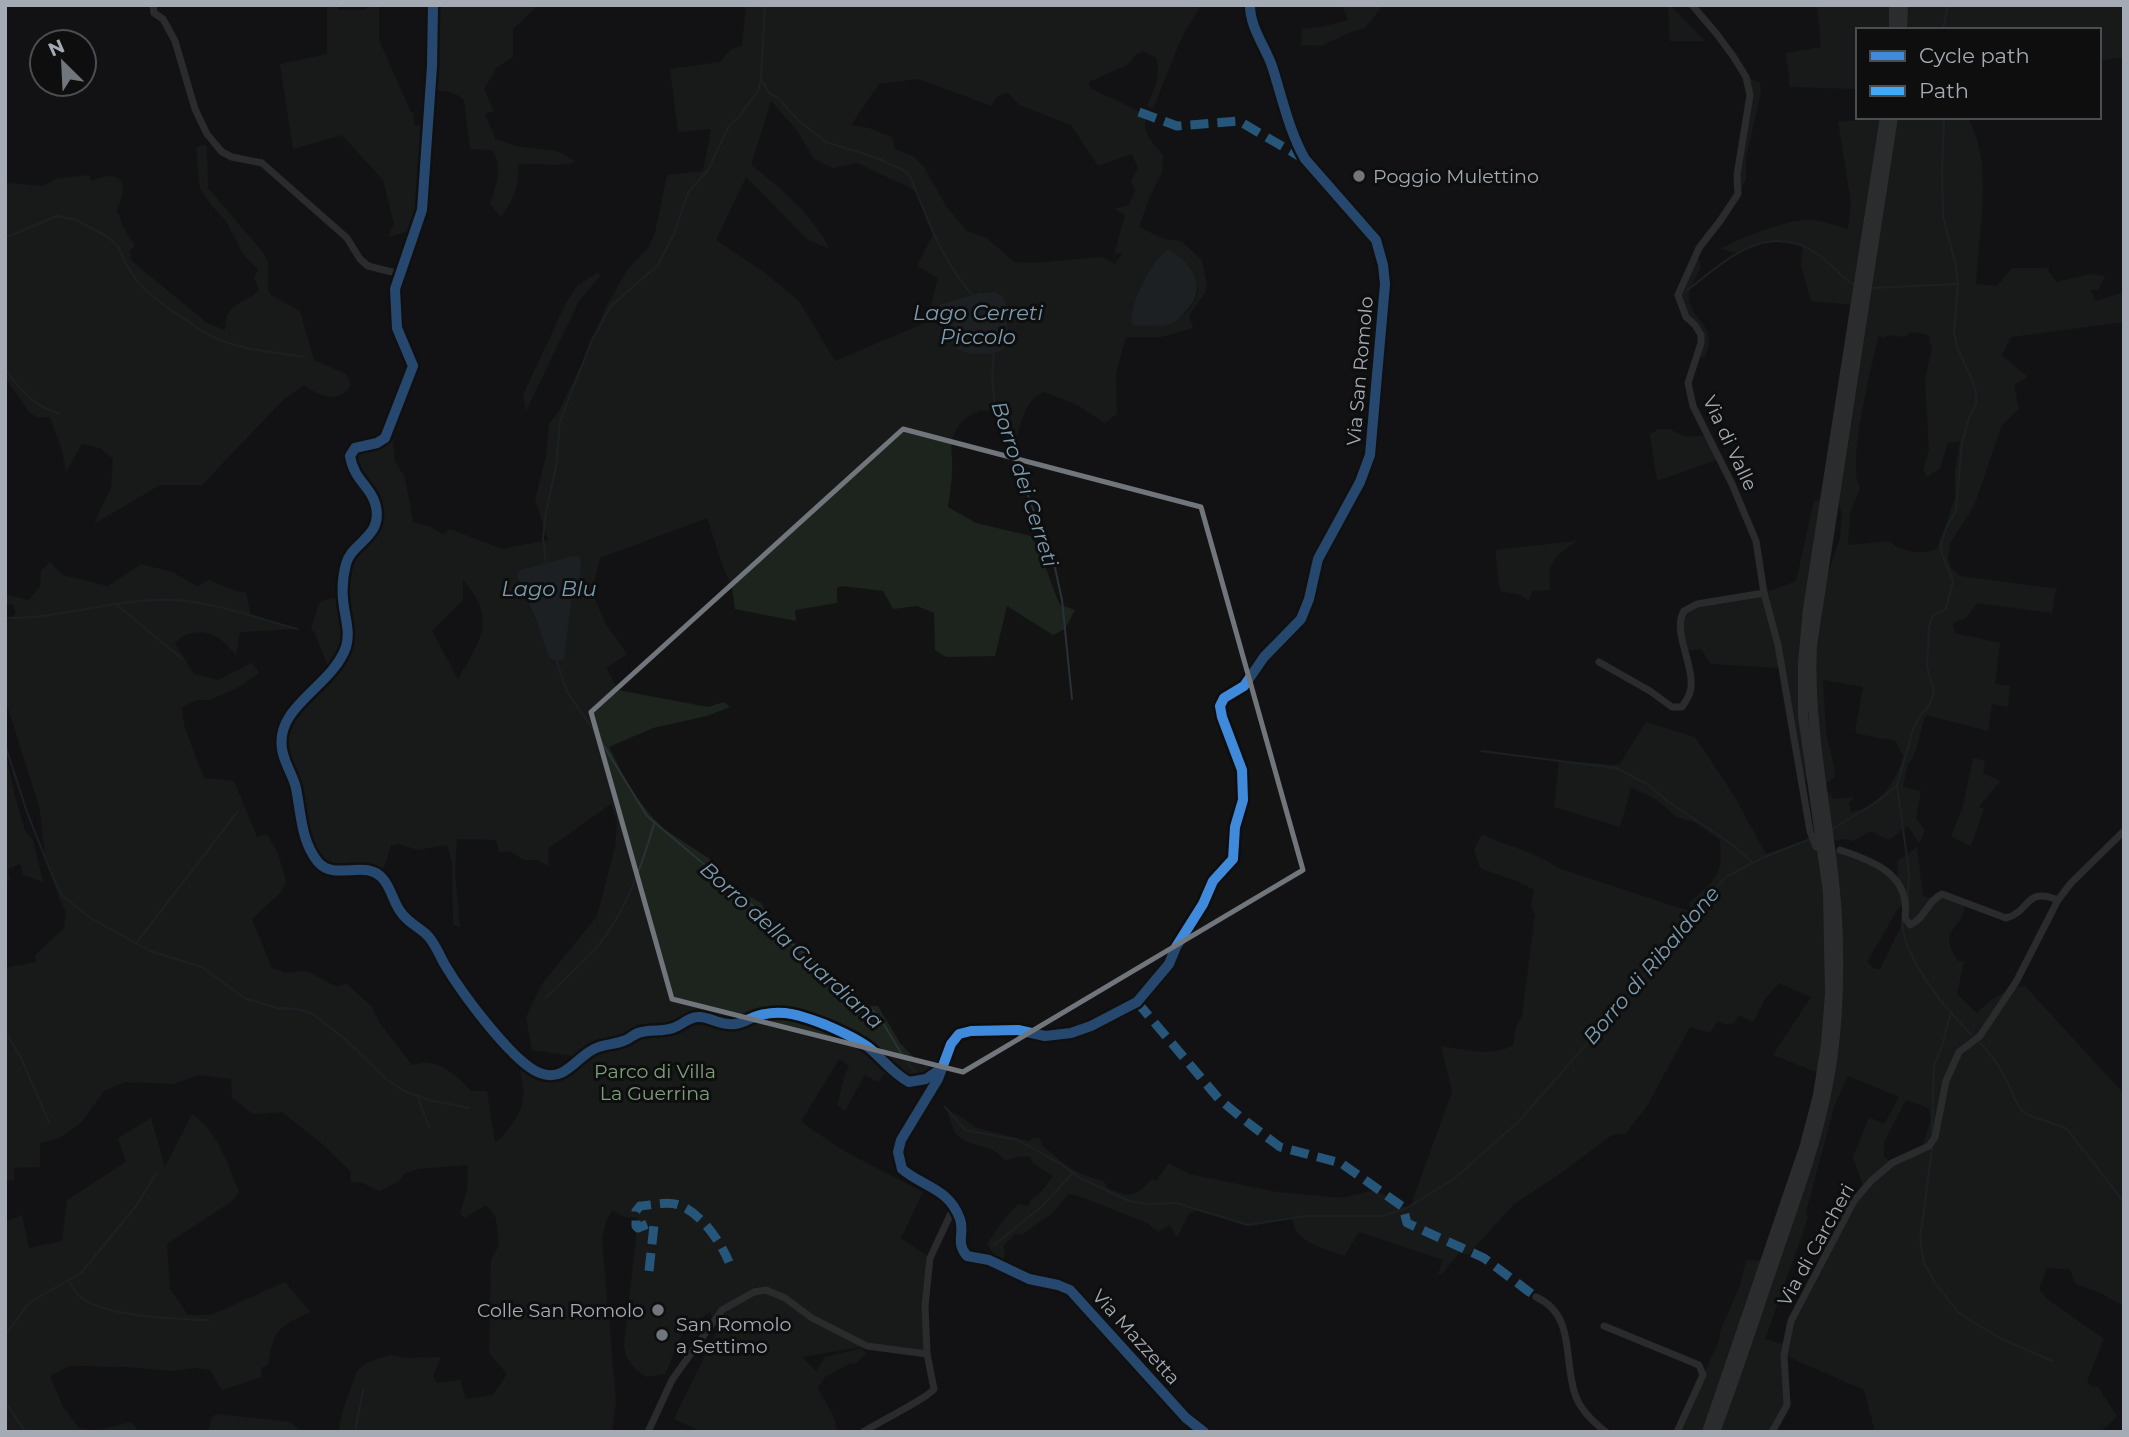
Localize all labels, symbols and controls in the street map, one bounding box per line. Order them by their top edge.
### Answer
north arrow [28,28,98,98]
legend [1856,28,2101,119]
text: N [45,34,68,62]
text: Cycle path [1919,43,2030,68]
text: Path [1919,78,1969,103]
place label: Poggio Mulettino [1373,165,1539,188]
marker: Poggio Mulettino [1351,168,1367,184]
street label: Via San Romolo [1342,295,1378,447]
water label: Lago Cerreti Piccolo [913,300,1043,349]
street label: Via di Valle [1698,392,1762,494]
water label: Borro dei Cerreti [986,398,1064,570]
water label: Lago Blu [501,576,597,601]
water label: Borro della Guardiana [695,856,889,1034]
water label: Borro di Ribaldone [1578,881,1724,1049]
park label: Parco di Villa La Guerrina [594,1060,716,1105]
street label: Via di Carcheri [1773,1180,1859,1310]
street label: Via Mazzetta [1087,1285,1185,1389]
place label: Colle San Romolo [477,1299,644,1322]
marker: Colle San Romolo [650,1302,666,1318]
place label: San Romolo a Settimo [676,1313,792,1358]
marker: San Romolo a Settimo [654,1327,670,1343]

